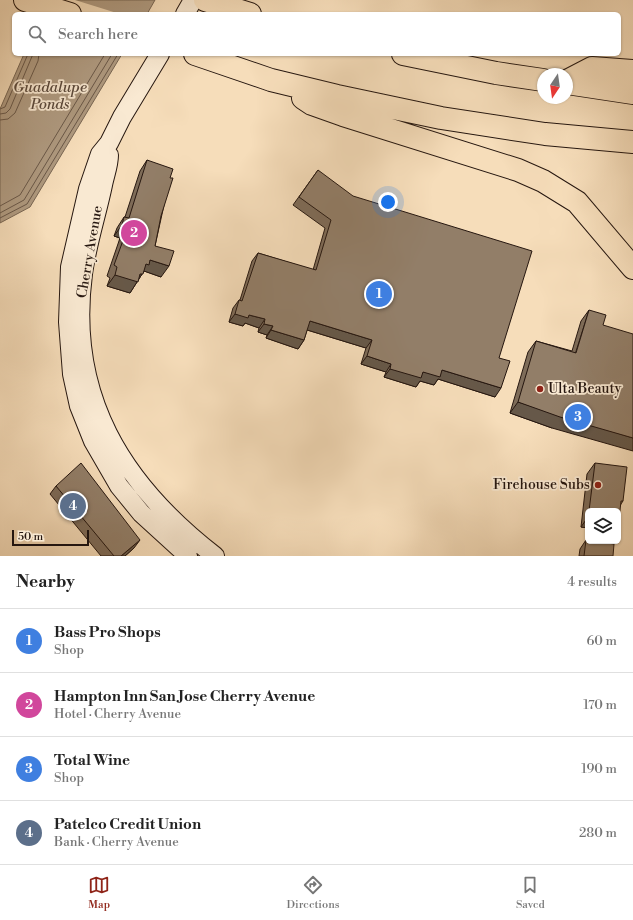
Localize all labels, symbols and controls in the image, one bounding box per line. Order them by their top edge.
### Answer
search box [12,12,621,56]
icon: search [26,23,48,45]
text: Search here [58,25,138,44]
north arrow [537,68,573,104]
water label: Guadalupe Ponds [13,78,87,114]
your location [378,192,398,212]
street label: Cherry Avenue [73,204,107,300]
pin: 2 [121,218,147,248]
pin: 1 [366,279,392,309]
place label: Ulta Beauty [548,380,622,398]
marker: Ulta Beauty [535,384,545,394]
pin: 3 [565,402,591,432]
place label: Firehouse Subs [493,476,590,494]
marker: Firehouse Subs [593,480,603,490]
pin: 4 [60,491,86,521]
map controls [585,508,621,544]
button: layers [585,508,621,544]
scale bar [12,528,89,547]
text: 50 m [18,530,43,544]
text: Nearby [16,571,75,593]
text: 4 results [567,574,617,590]
text: Bass Pro Shops [54,623,161,642]
text: 1 [26,633,32,649]
text: 60 m [586,633,617,649]
text: Shop [54,642,84,658]
text: Hampton Inn San Jose Cherry Avenue [54,687,315,706]
text: 2 [25,697,33,713]
text: 170 m [583,697,617,713]
text: Hotel · Cherry Avenue [54,706,181,722]
text: Total Wine [54,751,130,770]
text: 3 [25,761,33,777]
text: 190 m [581,761,617,777]
text: Shop [54,770,84,786]
text: Patelco Credit Union [54,815,201,834]
text: 4 [25,825,33,841]
text: 280 m [579,825,617,841]
text: Bank · Cherry Avenue [54,834,179,850]
tab: Map [88,874,110,912]
tab: Directions [287,874,340,912]
tab: Saved [516,874,545,912]

